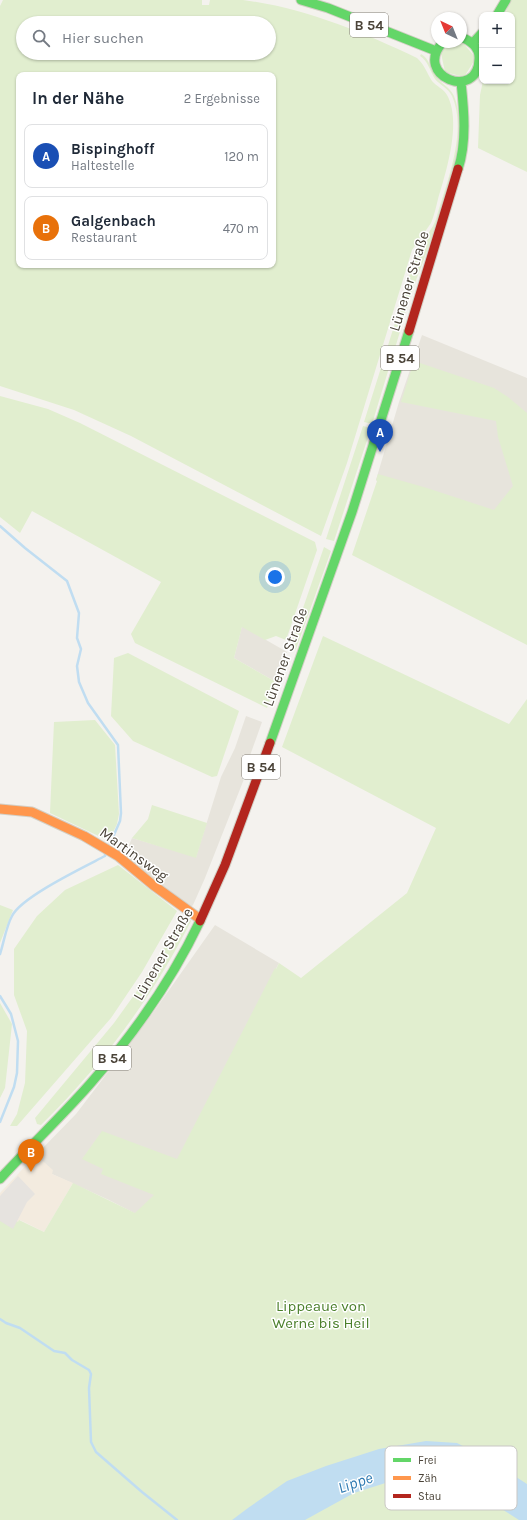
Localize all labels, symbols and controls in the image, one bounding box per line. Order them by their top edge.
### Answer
north arrow [431,12,467,48]
map controls [479,12,515,84]
button: + [479,12,515,48]
road number: B 54 [350,13,388,37]
search box [16,16,276,60]
icon: search [30,27,52,49]
text: Hier suchen [62,29,144,47]
button: − [479,48,515,84]
text: In der Nähe [32,88,124,108]
text: 2 Ergebnisse [184,91,260,106]
text: Bispinghoff [71,140,155,158]
text: A [42,149,50,164]
text: 120 m [224,149,259,164]
text: Haltestelle [71,158,134,173]
text: Galgenbach [71,212,156,230]
text: B [42,221,50,236]
text: 470 m [223,221,259,236]
street label: Lünener Straße [385,229,433,333]
text: Restaurant [71,230,137,245]
road number: B 54 [381,346,419,370]
pin: A [367,419,393,452]
your location [265,567,285,587]
street label: Lünener Straße [259,605,311,709]
road number: B 54 [242,755,280,779]
street label: Martinsweg [96,823,172,885]
street label: Lünener Straße [129,905,197,1003]
road number: B 54 [93,1046,131,1070]
pin: B [18,1139,44,1172]
park label: Lippeaue von Werne bis Heil [272,1297,370,1332]
legend [385,1446,517,1510]
text: Frei [418,1454,437,1467]
water label: Lippe [335,1468,376,1497]
text: Zäh [418,1472,437,1485]
text: Stau [418,1490,442,1503]

